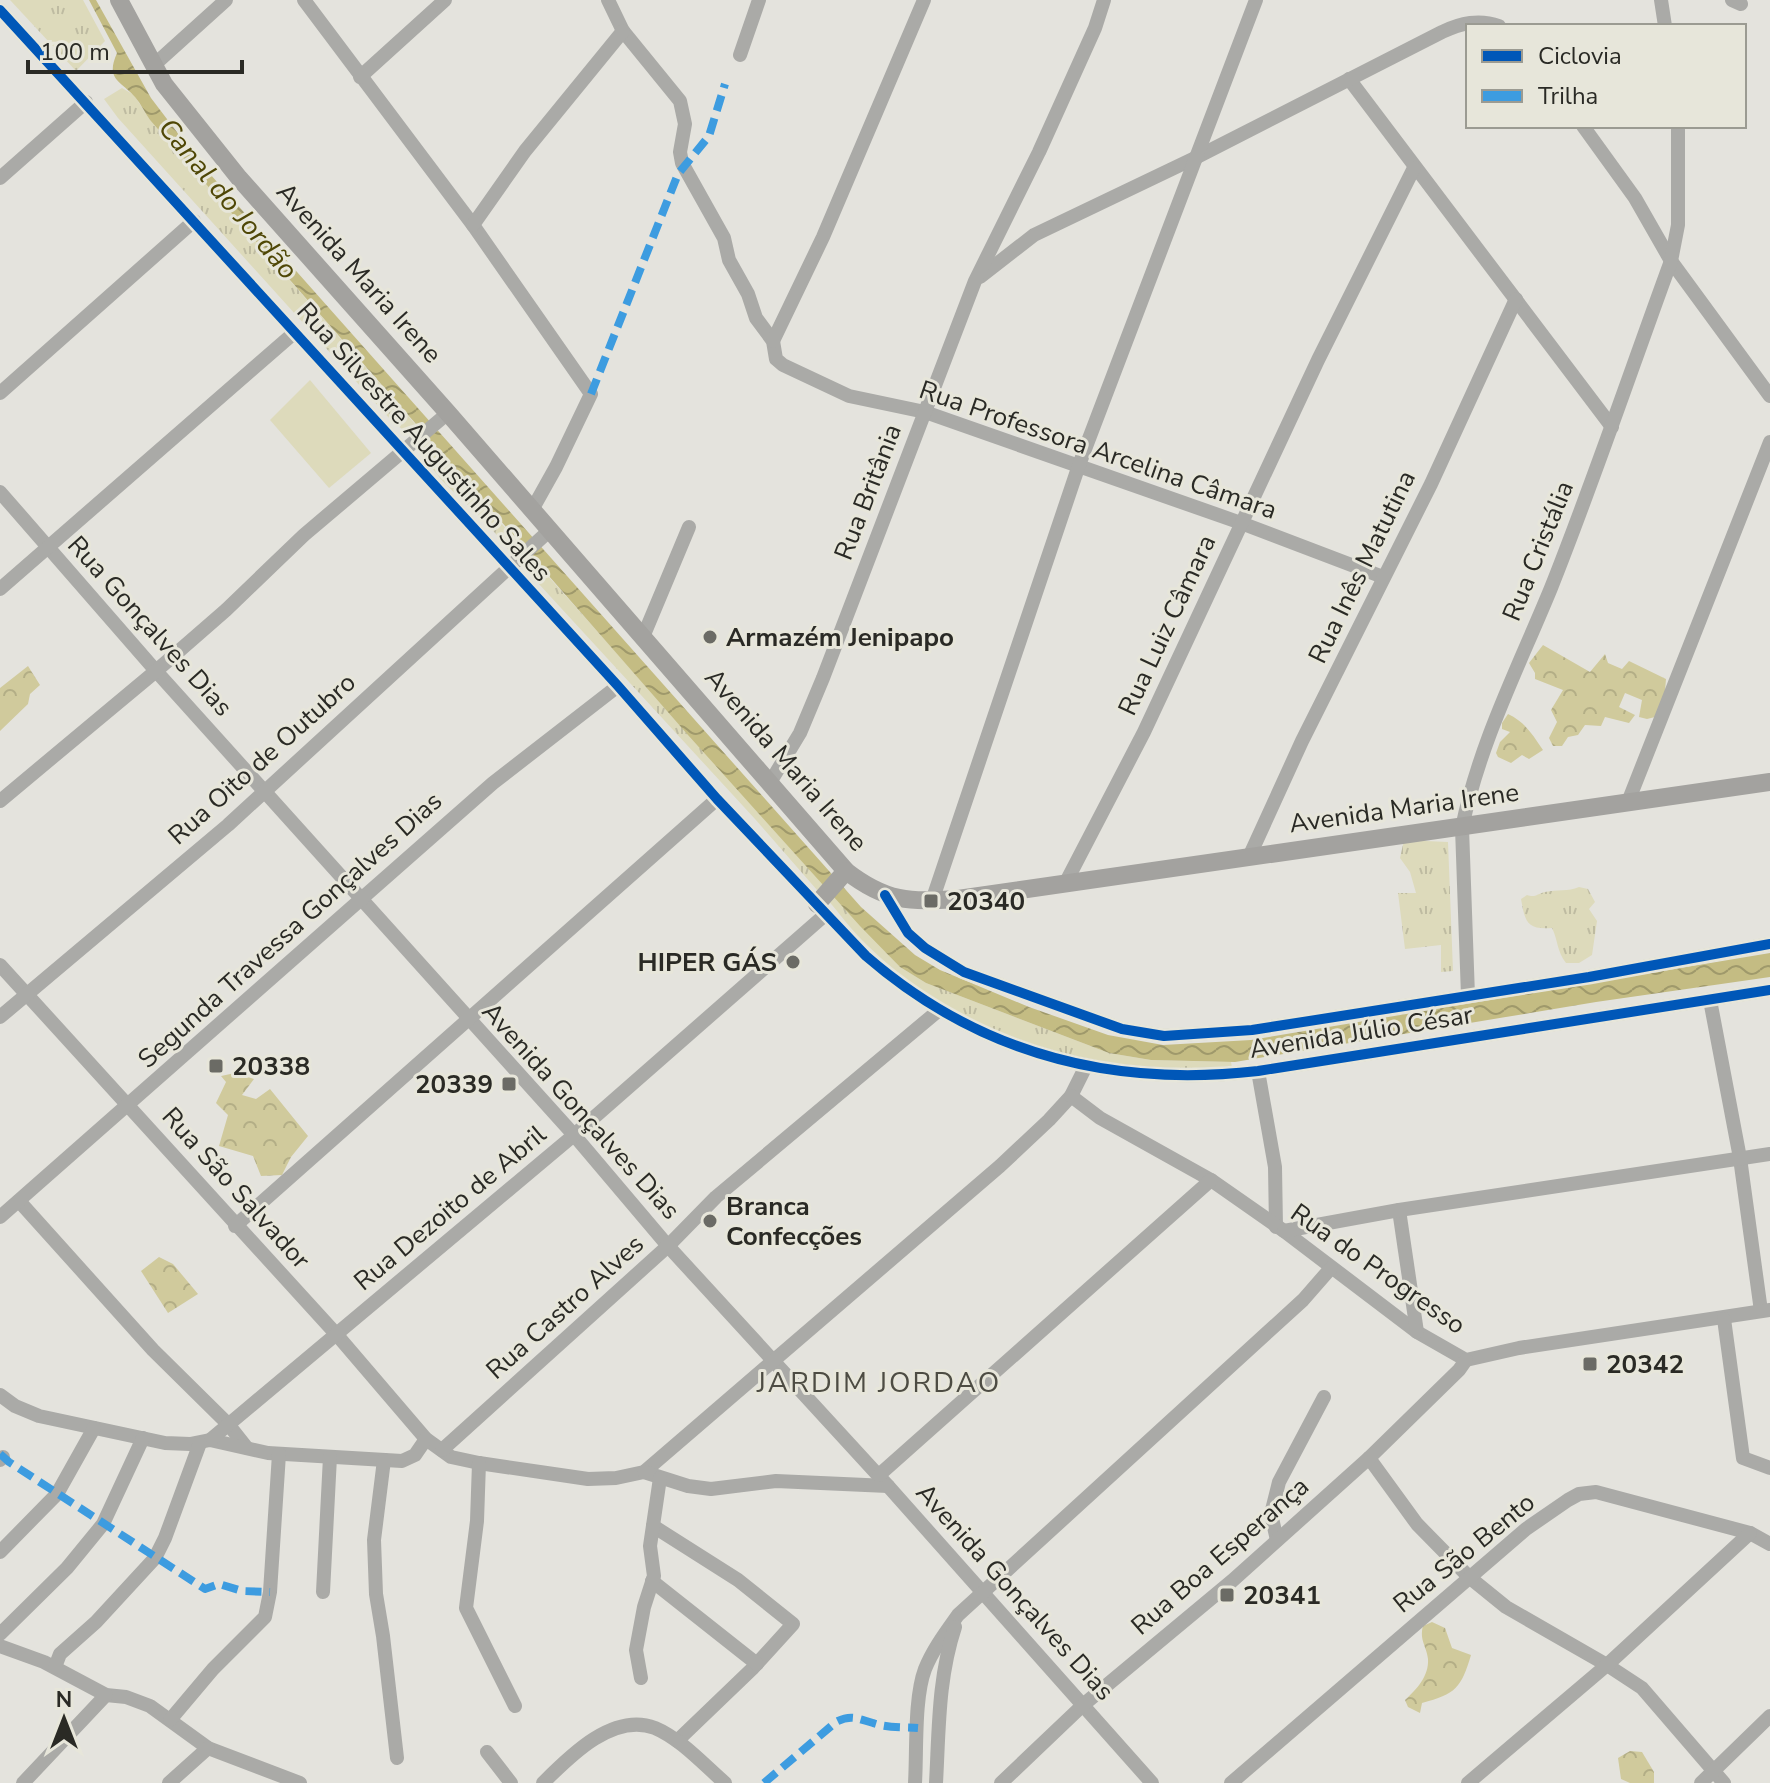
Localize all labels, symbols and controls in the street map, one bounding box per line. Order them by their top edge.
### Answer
scale bar [28,24,242,74]
legend [1466,24,1746,128]
text: 100 m [40,36,110,68]
text: Ciclovia [1538,40,1622,72]
text: Trilha [1538,80,1598,112]
water label: Canal do Jordão [149,110,307,288]
street label: Avenida Maria Irene [268,175,450,371]
street label: Rua Silvestre Augustinho Sales [289,295,559,589]
street label: Rua Professora Arcelina Câmara [915,372,1281,528]
street label: Rua Britânia [826,419,910,565]
street label: Rua Inês Matutina [1300,465,1424,669]
street label: Rua Cristália [1494,476,1582,626]
street label: Rua Gonçalves Dias [60,528,240,724]
street label: Rua Luiz Câmara [1110,529,1224,721]
place label: Armazém Jenipapo [726,620,954,655]
marker: Armazém Jenipapo [701,628,719,646]
street label: Avenida Maria Irene [697,661,875,859]
street label: Rua Oito de Outubro [161,665,363,853]
street label: Avenida Maria Irene [1287,775,1521,841]
street label: Segunda Travessa Gonçalves Dias [130,784,450,1076]
place label: 20340 [947,884,1025,919]
marker: 20340 [922,892,940,910]
place label: HIPER GÁS [638,945,777,980]
marker: HIPER GÁS [784,953,802,971]
street label: Avenida Gonçalves Dias [474,995,688,1227]
street label: Avenida Júlio César [1247,997,1476,1067]
place label: 20338 [232,1049,310,1084]
marker: 20338 [207,1057,225,1075]
place label: 20339 [415,1067,493,1102]
marker: 20339 [500,1075,518,1093]
street label: Rua São Salvador [154,1100,319,1277]
street label: Rua Dezoito de Abril [347,1117,554,1299]
place label: Branca Confecções [726,1189,862,1254]
street label: Rua do Progresso [1284,1196,1472,1342]
marker: Branca Confecções [701,1212,719,1230]
street label: Rua Castro Alves [479,1227,651,1387]
place label: 20342 [1606,1347,1684,1382]
marker: 20342 [1581,1355,1599,1373]
district label: JARDIM JORDAO [756,1364,1001,1402]
street label: Rua Boa Esperança [1124,1469,1316,1643]
street label: Avenida Gonçalves Dias [908,1476,1122,1708]
street label: Rua São Bento [1386,1485,1542,1621]
place label: 20341 [1243,1578,1321,1613]
marker: 20341 [1218,1586,1236,1604]
north arrow [24,1679,104,1759]
text: N [56,1685,72,1715]

